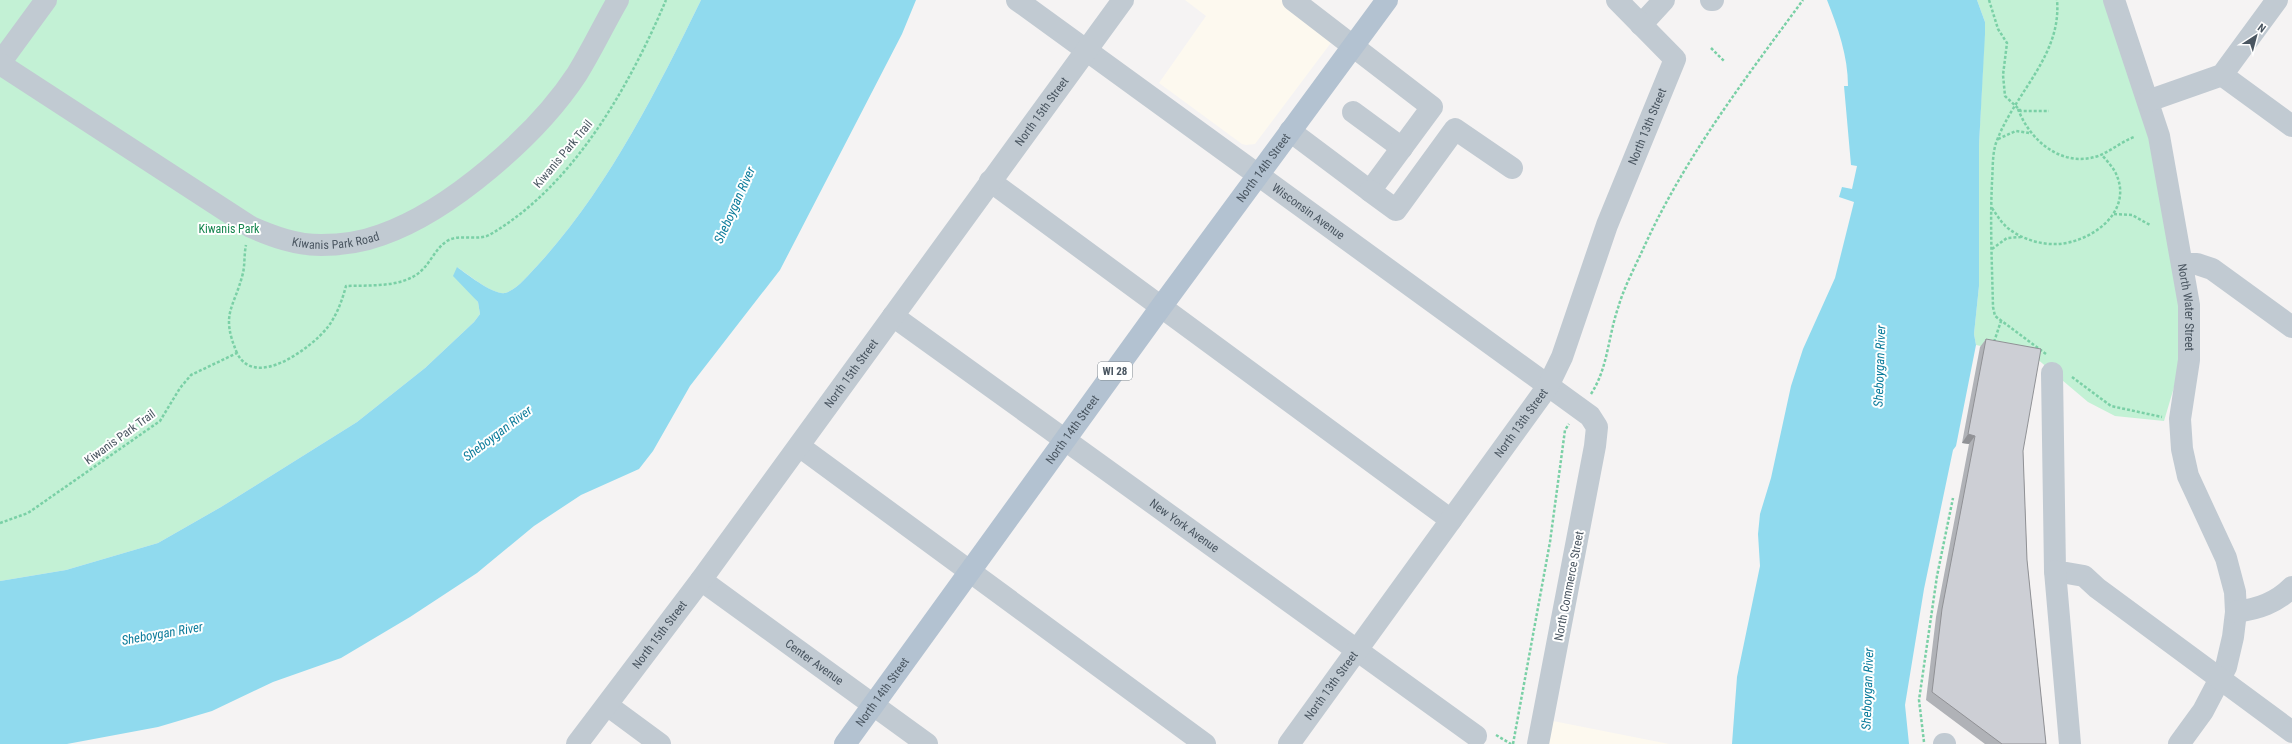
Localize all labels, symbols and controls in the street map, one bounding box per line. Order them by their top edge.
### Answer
north arrow [2236,16,2276,56]
text: N [2255,21,2268,36]
street label: North 15th Street [1012,74,1072,149]
street label: North 13th Street [1625,86,1669,167]
street label: Kiwanis Park Trail [531,117,595,191]
street label: North 14th Street [1234,131,1294,205]
water label: Sheboygan River [711,164,758,246]
street label: Wisconsin Avenue [1269,181,1348,243]
park label: Kiwanis Park [198,222,260,236]
street label: Kiwanis Park Road [291,229,381,252]
street label: North Water Street [2175,263,2196,352]
water label: Sheboygan River [1871,324,1888,407]
street label: North 15th Street [822,336,881,411]
road number: WI 28 [1098,362,1132,380]
street label: North 13th Street [1491,386,1551,460]
street label: North 14th Street [1043,392,1102,467]
water label: Sheboygan River [460,402,536,464]
street label: Kiwanis Park Trail [82,407,158,467]
street label: New York Avenue [1147,496,1222,556]
street label: North Commerce Street [1551,529,1587,642]
street label: North 15th Street [629,598,690,672]
water label: Sheboygan River [120,619,205,648]
street label: Center Avenue [783,636,846,688]
water label: Sheboygan River [1859,647,1876,730]
street label: North 13th Street [1302,648,1361,723]
street label: North 14th Street [853,655,912,729]

